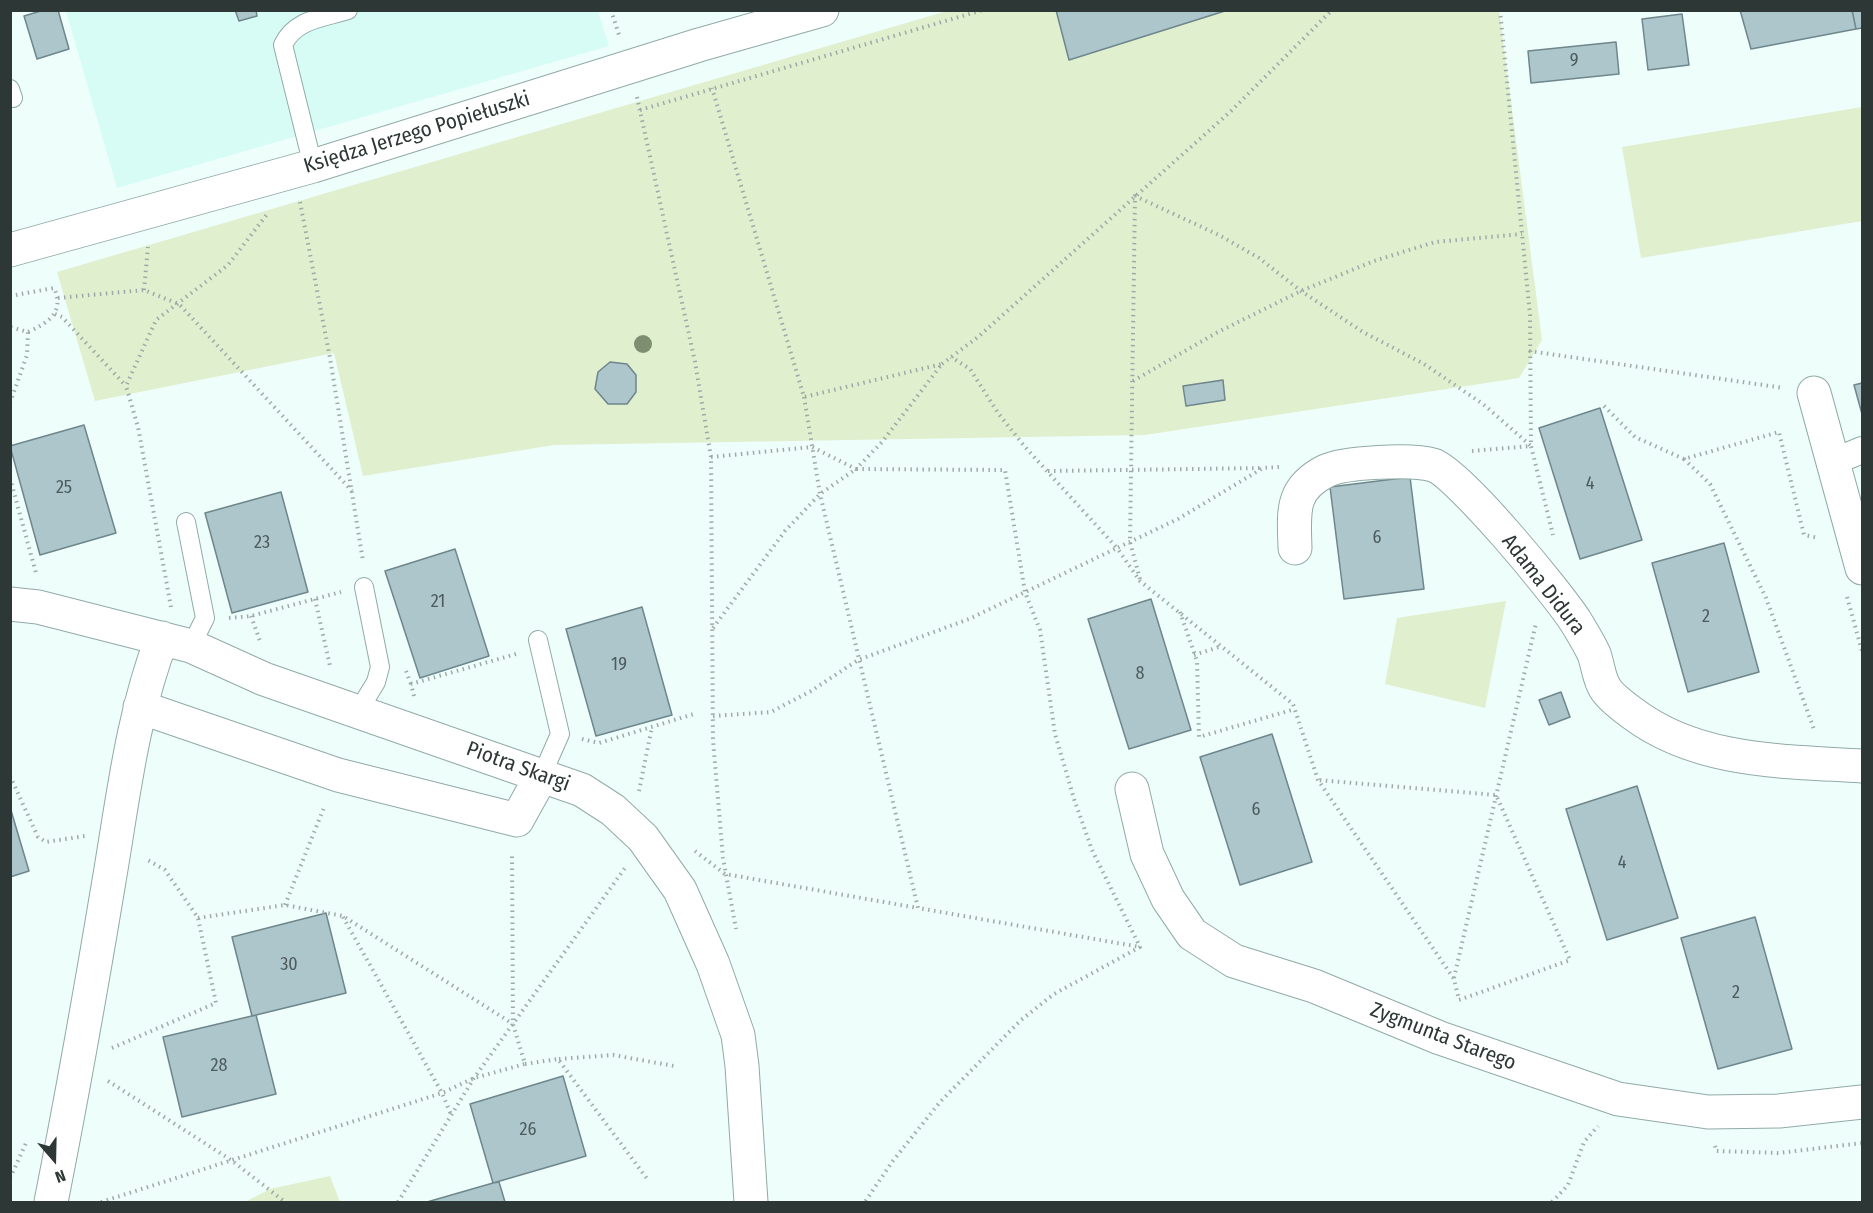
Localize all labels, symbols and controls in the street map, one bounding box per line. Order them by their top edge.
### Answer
house number: 9 [1570,50,1578,72]
street label: Księdza Jerzego Popiełuszki [301,87,533,179]
house number: 4 [1586,473,1594,495]
house number: 25 [56,477,72,499]
house number: 6 [1373,527,1381,549]
street label: Adama Didura [1496,530,1590,640]
house number: 23 [254,532,270,554]
house number: 21 [431,591,445,613]
house number: 2 [1702,606,1710,628]
house number: 19 [611,654,627,676]
house number: 8 [1136,663,1144,685]
street label: Piotra Skargi [463,737,573,797]
house number: 6 [1252,799,1260,821]
house number: 4 [1618,852,1626,874]
house number: 30 [280,954,298,976]
house number: 2 [1732,982,1740,1004]
street label: Zygmunta Starego [1367,998,1519,1076]
house number: 28 [211,1055,227,1077]
house number: 26 [520,1119,536,1141]
north arrow [24,1129,84,1189]
text: N [53,1166,68,1187]

